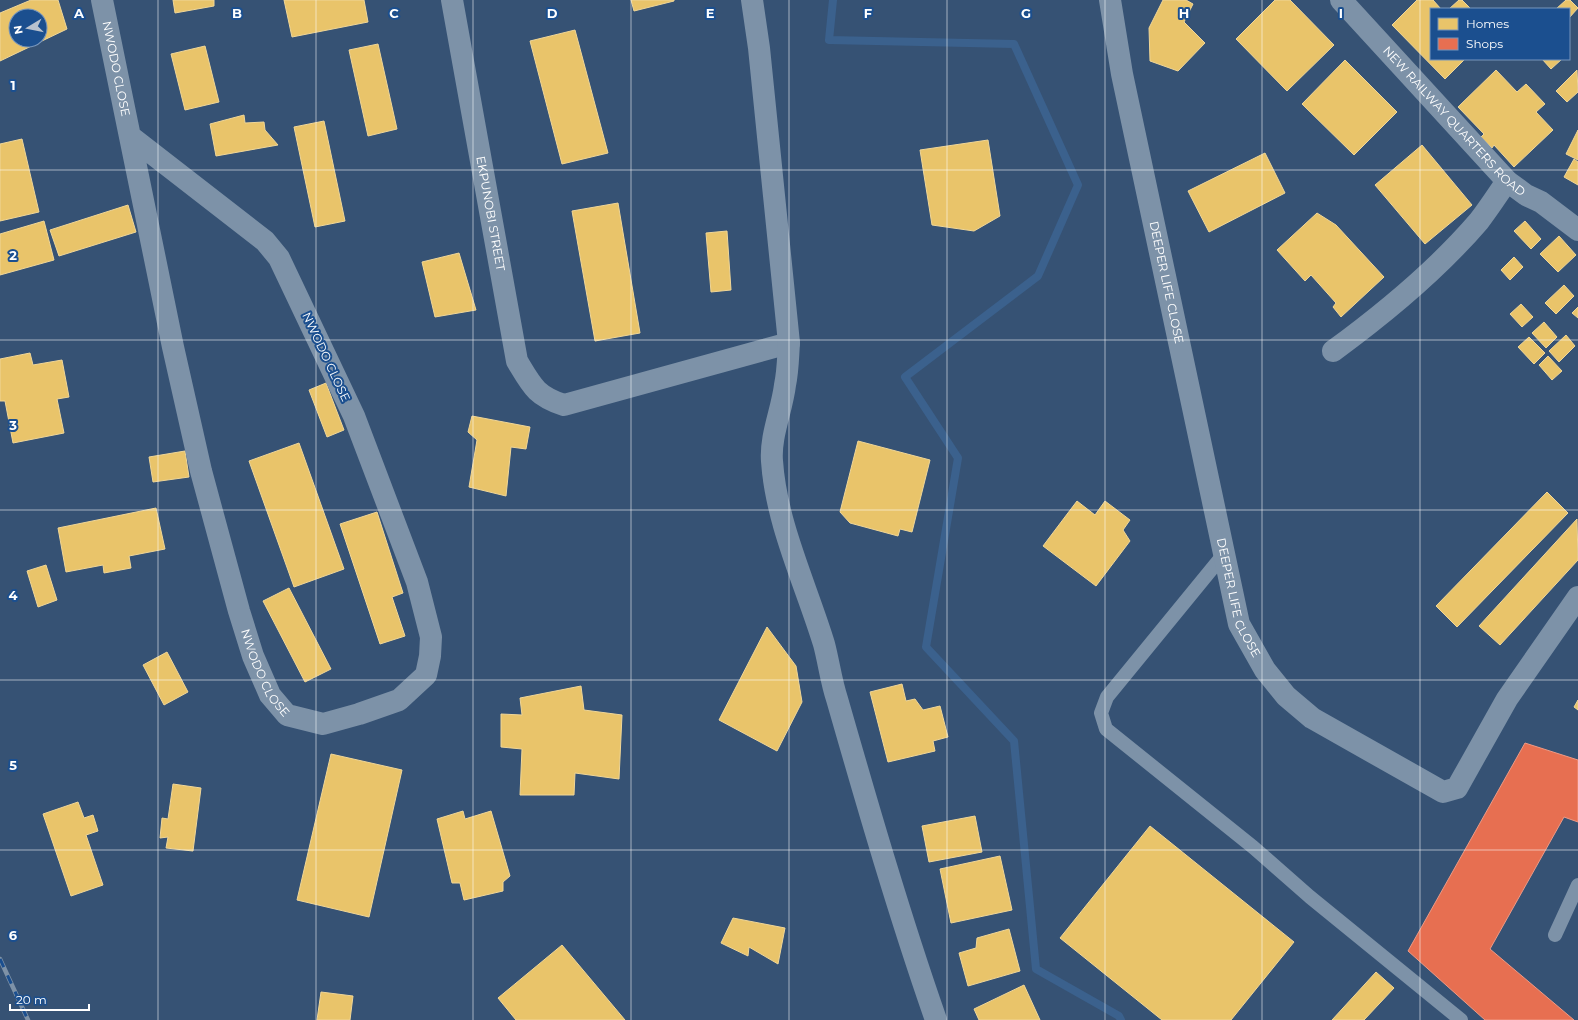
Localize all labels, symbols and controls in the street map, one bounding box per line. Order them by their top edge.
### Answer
text: A [73,5,85,21]
text: B [232,5,242,21]
text: C [389,5,399,21]
text: D [547,5,558,21]
text: E [706,5,715,21]
text: F [864,5,872,21]
text: G [1021,5,1031,21]
text: H [1179,5,1189,21]
text: I [1339,5,1343,21]
north arrow [8,8,48,48]
legend [1430,8,1570,60]
text: Homes [1466,16,1509,31]
street label: NWODO CLOSE [99,20,134,117]
text: N [10,24,26,35]
text: Shops [1466,36,1503,51]
street label: NEW RAILWAY QUARTERS ROAD [1380,43,1529,199]
text: 1 [10,77,16,93]
street label: EKPUNOBI STREET [473,155,509,272]
street label: DEEPER LIFE CLOSE [1146,220,1187,345]
text: 2 [9,247,17,263]
street label: NWODO CLOSE [299,310,354,404]
text: 3 [8,417,17,433]
street label: DEEPER LIFE CLOSE [1214,537,1264,660]
text: 4 [9,587,18,603]
street label: NWODO CLOSE [238,627,293,720]
text: 5 [9,757,17,773]
text: 6 [9,927,18,943]
scale bar [10,986,89,1012]
text: 20 m [16,992,47,1007]

